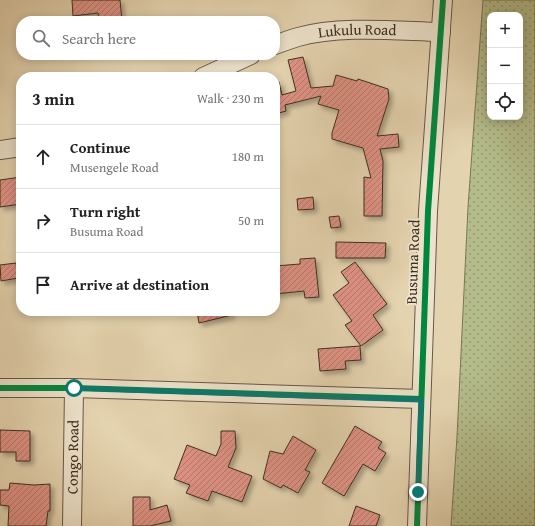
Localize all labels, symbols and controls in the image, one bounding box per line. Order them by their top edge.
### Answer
map controls [487,12,523,120]
button: + [487,12,523,48]
search box [16,16,280,60]
street label: Lukulu Road [316,19,397,43]
icon: search [30,27,52,49]
text: Search here [62,28,136,49]
button: − [487,48,523,84]
button: locate [487,84,523,120]
text: 3 min [32,86,74,111]
text: Walk · 230 m [197,89,264,108]
text: Continue [70,137,131,158]
icon: ahead [32,146,54,168]
text: 180 m [232,147,264,166]
text: Musengele Road [70,158,159,177]
text: Turn right [70,201,141,222]
icon: right [32,210,54,232]
text: 50 m [238,211,264,230]
street label: Busuma Road [401,219,424,305]
text: Busuma Road [70,222,143,241]
icon: arrive [32,274,54,296]
text: Arrive at destination [70,274,209,295]
route start [65,379,83,397]
street label: Congo Road [61,420,84,494]
route end [409,483,427,501]

